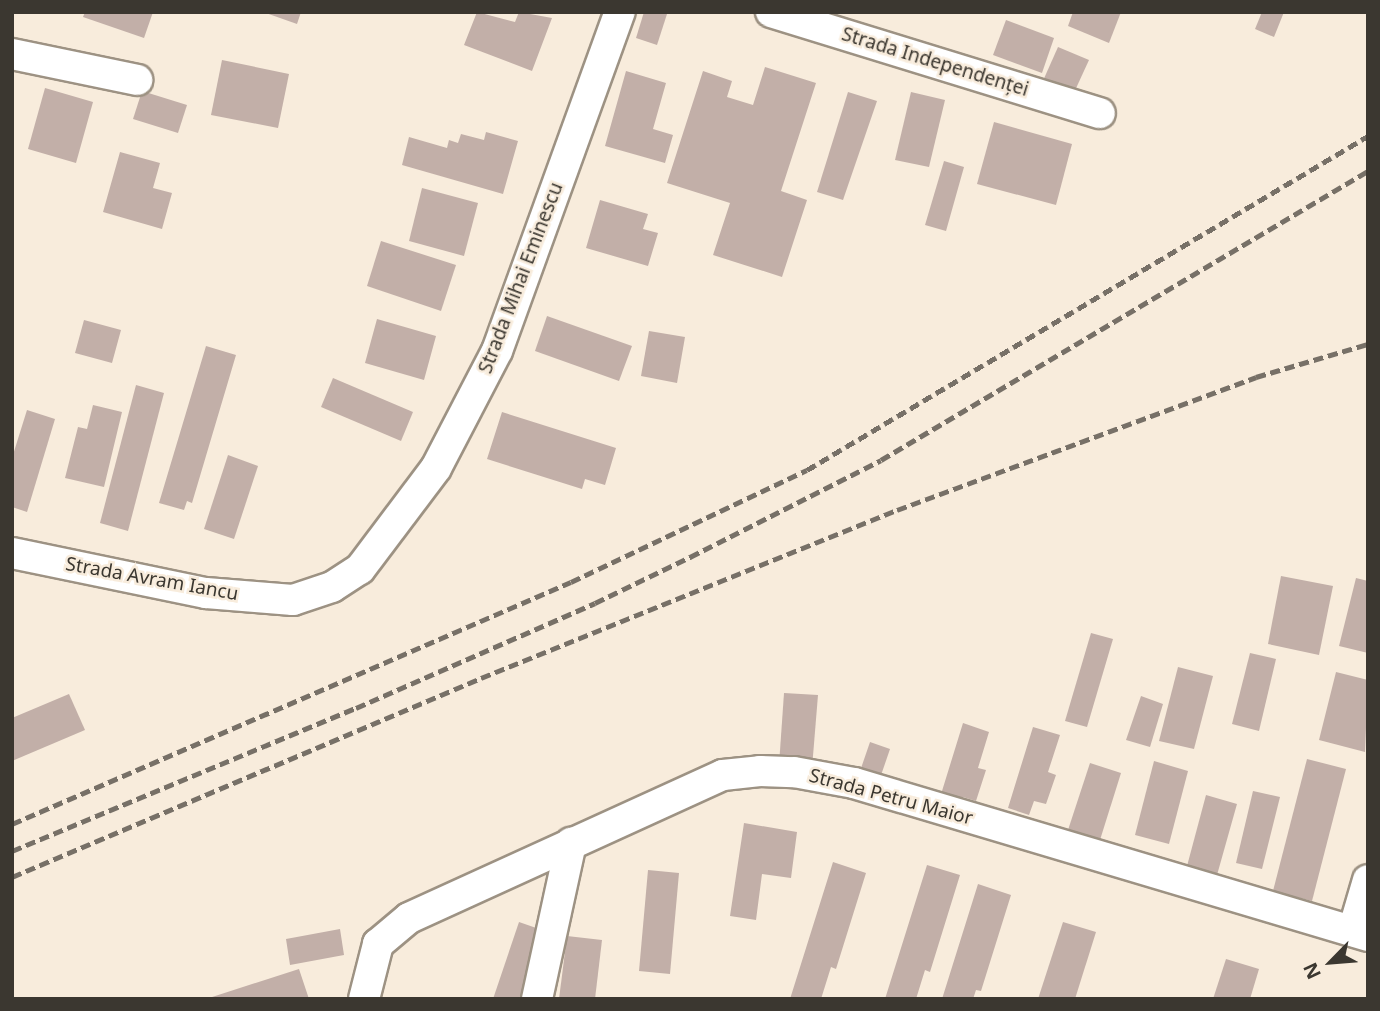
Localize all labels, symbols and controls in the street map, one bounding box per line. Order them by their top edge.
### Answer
street label: Strada Independenței [839,23,1031,101]
street label: Strada Mihai Eminescu [474,179,568,377]
street label: Strada Avram Iancu [64,553,240,605]
street label: Strada Petru Maior [807,764,975,830]
north arrow [1296,927,1366,997]
text: N [1297,958,1327,983]

